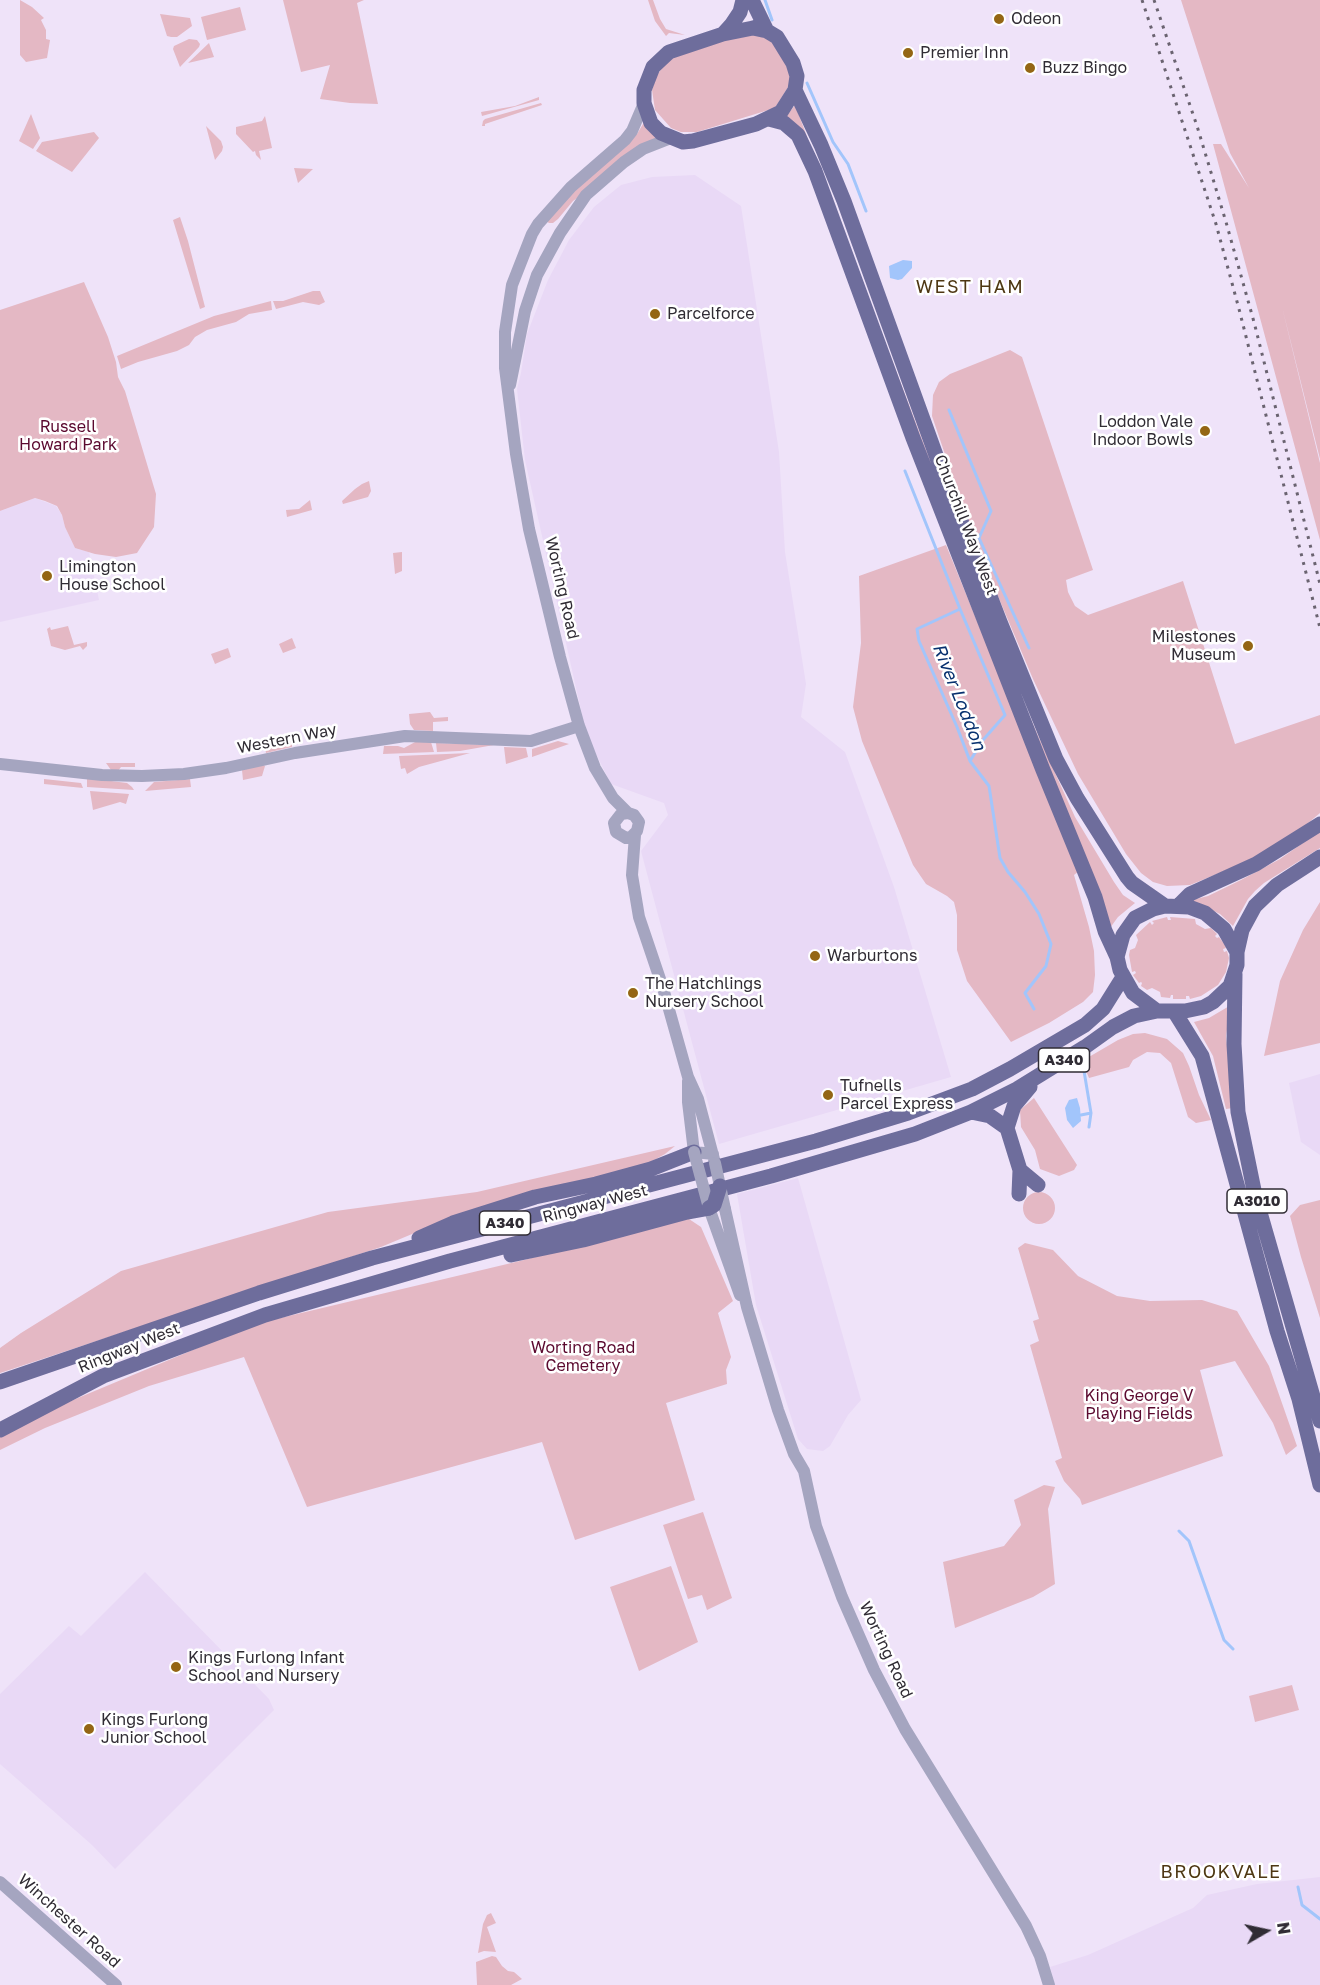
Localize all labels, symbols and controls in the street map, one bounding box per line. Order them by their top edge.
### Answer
place label: Odeon [1011,9,1061,29]
marker: Odeon [992,12,1006,26]
place label: Premier Inn [920,43,1009,63]
marker: Premier Inn [901,46,915,60]
place label: Buzz Bingo [1042,58,1127,78]
marker: Buzz Bingo [1023,61,1037,75]
district label: WEST HAM [916,276,1024,298]
place label: Parcelforce [667,304,755,324]
marker: Parcelforce [648,307,662,321]
place label: Loddon Vale Indoor Bowls [1092,412,1193,450]
park label: Russell Howard Park [19,417,117,455]
marker: Loddon Vale Indoor Bowls [1198,424,1212,438]
street label: Churchill Way West [930,452,1002,598]
street label: Worting Road [541,535,583,641]
place label: Limington House School [59,557,165,595]
marker: Limington House School [40,569,54,583]
place label: Milestones Museum [1152,627,1236,665]
marker: Milestones Museum [1241,639,1255,653]
water label: River Loddon [928,640,990,754]
street label: Western Way [236,720,338,758]
place label: Warburtons [827,946,917,966]
marker: Warburtons [808,949,822,963]
place label: The Hatchlings Nursery School [645,974,764,1012]
marker: The Hatchlings Nursery School [626,986,640,1000]
road number: A340 [1038,1048,1090,1072]
place label: Tufnells Parcel Express [840,1076,953,1114]
marker: Tufnells Parcel Express [821,1088,835,1102]
street label: Ringway West [540,1181,650,1227]
road number: A3010 [1227,1189,1287,1213]
road number: A340 [480,1211,530,1235]
street label: Ringway West [75,1319,183,1377]
park label: Worting Road Cemetery [531,1338,635,1376]
park label: King George V Playing Fields [1084,1386,1194,1424]
street label: Worting Road [855,1599,917,1701]
place label: Kings Furlong Infant School and Nursery [188,1648,345,1686]
marker: Kings Furlong Infant School and Nursery [169,1660,183,1674]
place label: Kings Furlong Junior School [101,1710,208,1748]
marker: Kings Furlong Junior School [82,1722,96,1736]
district label: BROOKVALE [1161,1861,1281,1883]
street label: Winchester Road [14,1870,124,1972]
north arrow [1236,1901,1296,1961]
text: N [1273,1921,1295,1936]

